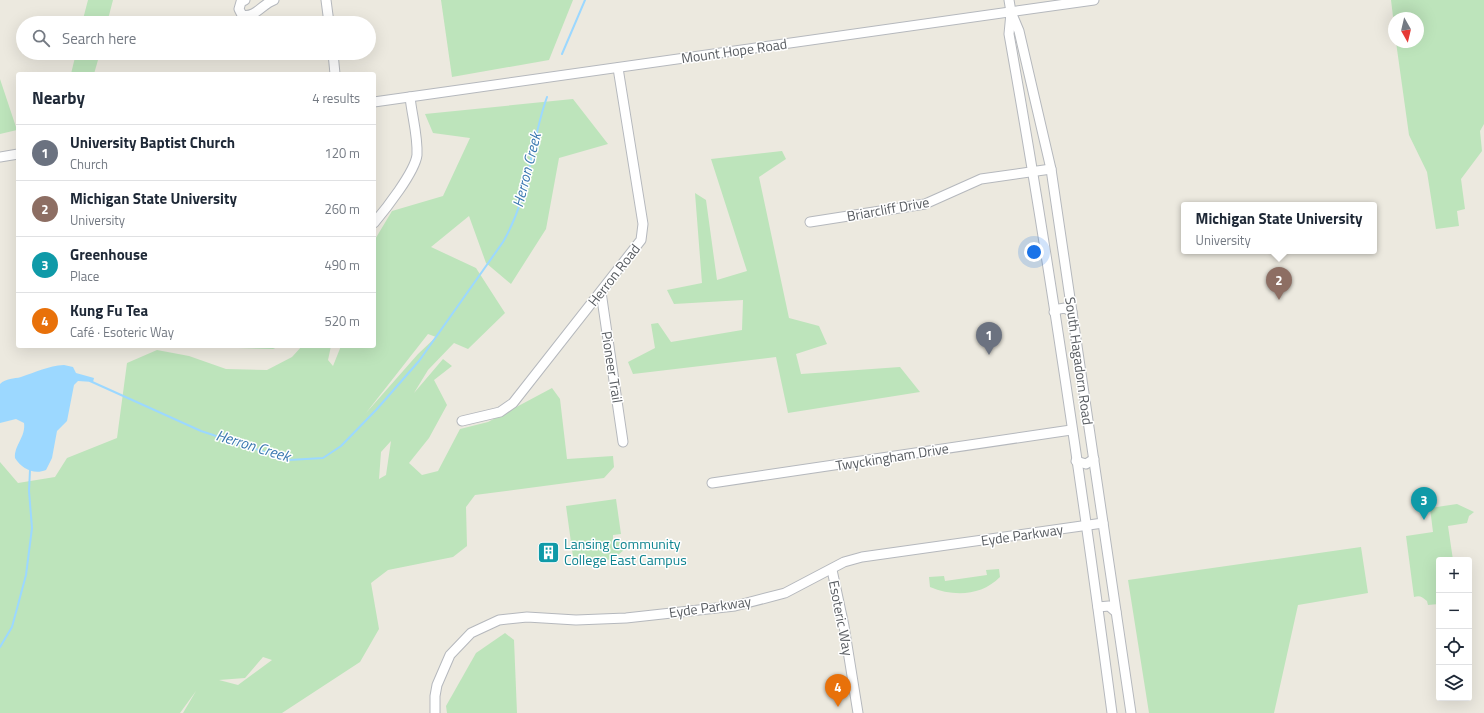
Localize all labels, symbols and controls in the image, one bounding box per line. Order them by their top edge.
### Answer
north arrow [1388,12,1424,48]
search box [16,16,376,60]
icon: search [30,27,52,49]
text: Search here [62,27,136,50]
street label: Mount Hope Road [680,33,788,68]
text: Nearby [32,85,85,111]
text: 4 results [312,88,360,108]
water label: Herron Creek [506,128,547,210]
text: University Baptist Church [70,131,235,154]
text: 1 [41,143,49,163]
text: 120 m [324,143,360,163]
text: Church [70,154,108,174]
text: Michigan State University [70,187,237,210]
street label: Briarcliff Drive [845,191,931,226]
text: 2 [41,199,49,219]
text: 260 m [324,199,360,219]
popup [1181,202,1377,254]
text: Michigan State University [1196,207,1362,230]
text: University [70,210,125,230]
text: University [1196,230,1251,250]
street label: Herron Road [582,239,645,310]
your location [1024,242,1044,262]
text: Greenhouse [70,243,148,266]
text: 3 [41,255,49,275]
text: 490 m [324,255,360,275]
text: Place [70,266,99,286]
pin: 2 [1266,267,1292,300]
street label: South Hagadorn Road [1060,296,1099,426]
text: Kung Fu Tea [70,299,148,322]
text: 4 [41,311,49,331]
text: 520 m [324,311,360,331]
text: Café · Esoteric Way [70,322,174,342]
pin: 1 [976,322,1002,355]
street label: Pioneer Trail [596,329,629,404]
water label: Herron Creek [213,423,295,468]
street label: Twyckingham Drive [834,437,950,476]
pin: 3 [1411,487,1437,520]
street label: Eyde Parkway [979,518,1065,551]
place label: Lansing Community College East Campus [564,533,687,570]
building icon: Lansing Community College East Campus [535,539,561,565]
map controls [1436,557,1472,701]
button: + [1436,557,1472,593]
street label: Esoteric Way [824,578,859,658]
street label: Eyde Parkway [667,590,753,623]
button: − [1436,593,1472,629]
button: locate [1436,629,1472,665]
button: layers [1436,665,1472,701]
pin: 4 [825,674,851,707]

